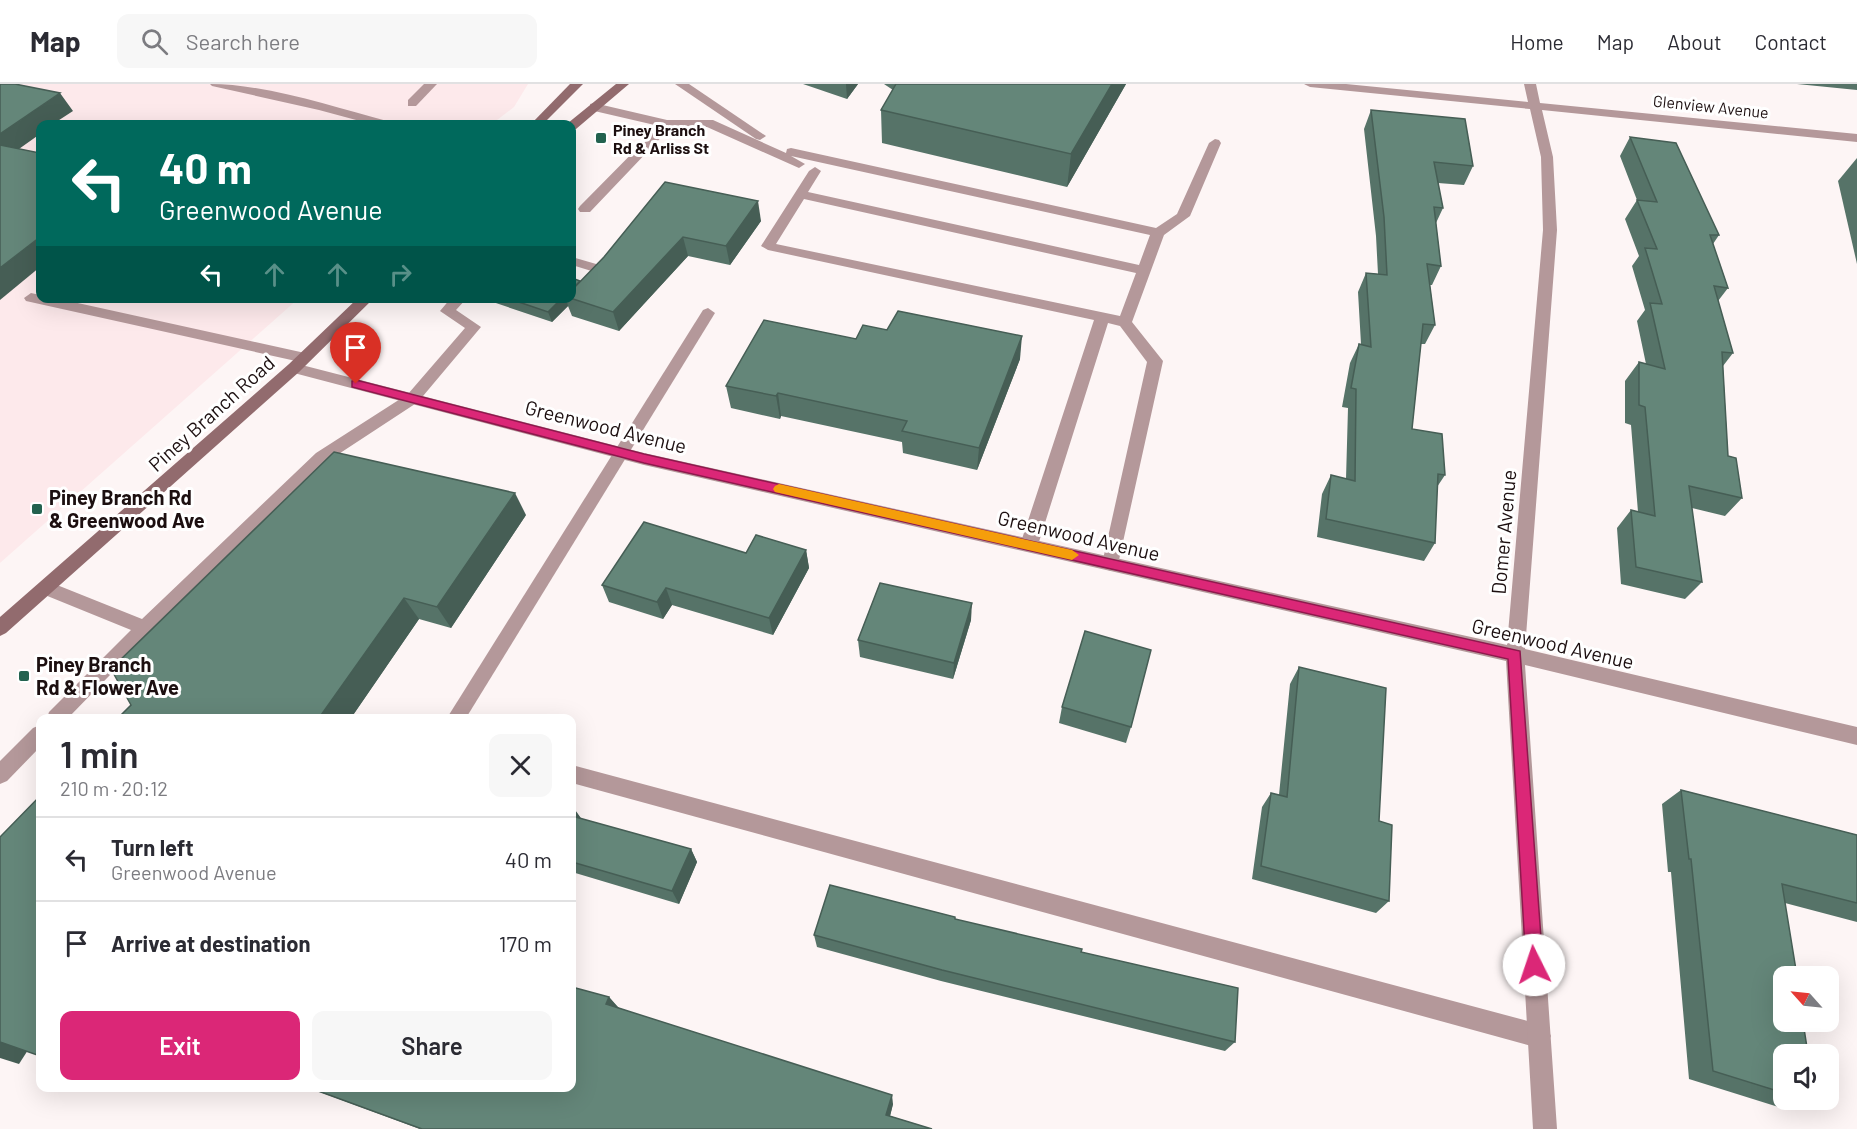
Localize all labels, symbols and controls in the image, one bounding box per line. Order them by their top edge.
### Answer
search box [117,14,537,68]
text: Map [30,24,81,58]
icon: search [138,25,171,58]
text: Search here [186,28,300,54]
text: Home [1510,29,1564,54]
text: Map [1597,29,1634,54]
text: About [1667,29,1722,54]
text: Contact [1755,29,1827,54]
street label: Glenview Avenue [1652,90,1770,122]
place label: Piney Branch Rd & Arliss St [613,120,709,157]
marker: Piney Branch Rd & Arliss St [594,131,608,145]
text: 40 m [159,142,252,192]
icon: left [60,144,138,222]
text: Greenwood Avenue [159,193,383,225]
icon: left [195,258,228,291]
icon: ahead [258,258,291,291]
icon: ahead [321,258,354,291]
icon: right [384,258,417,291]
pin [330,322,381,384]
icon: arrive [339,331,372,364]
street label: Piney Branch Road [143,350,279,476]
street label: Greenwood Avenue [523,394,689,458]
street label: Domer Avenue [1486,469,1520,595]
place label: Piney Branch Rd & Greenwood Ave [49,485,205,532]
marker: Piney Branch Rd & Greenwood Ave [30,502,44,516]
street label: Greenwood Avenue [996,505,1162,565]
street label: Greenwood Avenue [1470,613,1636,673]
place label: Piney Branch Rd & Flower Ave [36,652,179,699]
marker: Piney Branch Rd & Flower Ave [17,669,31,683]
text: 1 min [60,732,139,775]
button: close [489,734,552,797]
text: 210 m · 20:12 [60,776,168,800]
text: Turn left [111,834,194,860]
icon: left [60,843,93,876]
text: 40 m [505,846,552,872]
text: Greenwood Avenue [111,860,277,884]
icon: arrive [60,927,93,960]
text: Arrive at destination [111,930,310,956]
text: 170 m [499,930,552,956]
position arrow [1502,933,1566,997]
north arrow [1773,966,1839,1032]
map controls [1773,966,1839,1110]
button: Exit [60,1011,300,1080]
button: Share [312,1011,552,1080]
button: sound [1773,1044,1839,1110]

